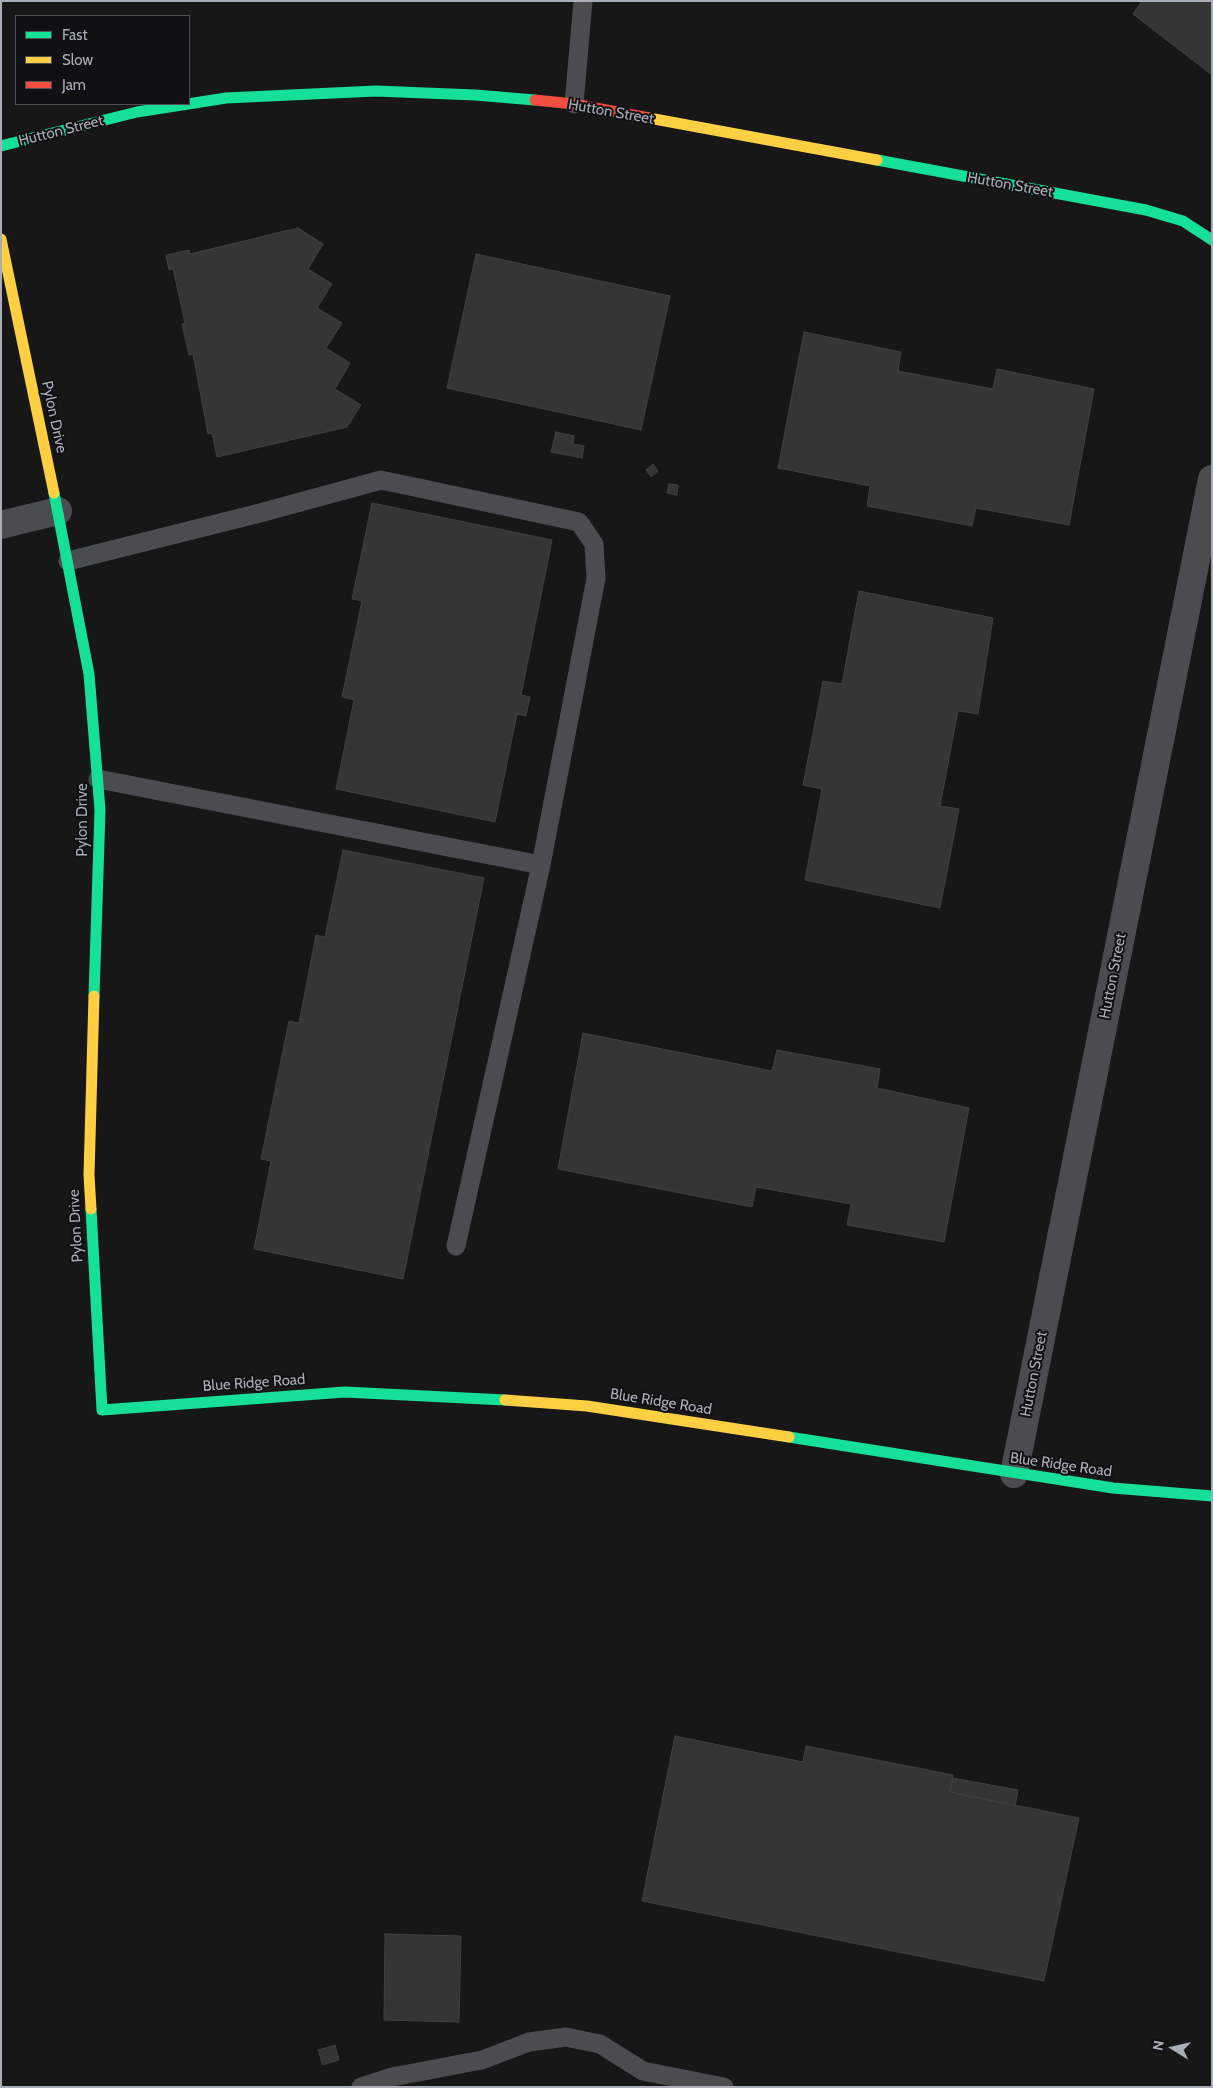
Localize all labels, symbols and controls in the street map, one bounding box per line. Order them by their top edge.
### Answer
legend [15,15,190,105]
text: Fast [62,26,87,44]
text: Slow [62,51,93,69]
text: Jam [62,76,86,94]
street label: Hutton Street [567,96,655,128]
street label: Hutton Street [17,112,105,150]
street label: Hutton Street [966,169,1054,201]
street label: Pylon Drive [38,379,70,455]
street label: Pylon Drive [74,783,92,857]
street label: Hutton Street [1096,932,1130,1020]
street label: Pylon Drive [65,1189,87,1263]
street label: Hutton Street [1017,1330,1051,1418]
street label: Blue Ridge Road [202,1370,306,1396]
street label: Blue Ridge Road [609,1385,713,1419]
street label: Blue Ridge Road [1009,1449,1113,1481]
north arrow [1148,2023,1198,2073]
text: N [1149,2039,1168,2052]

